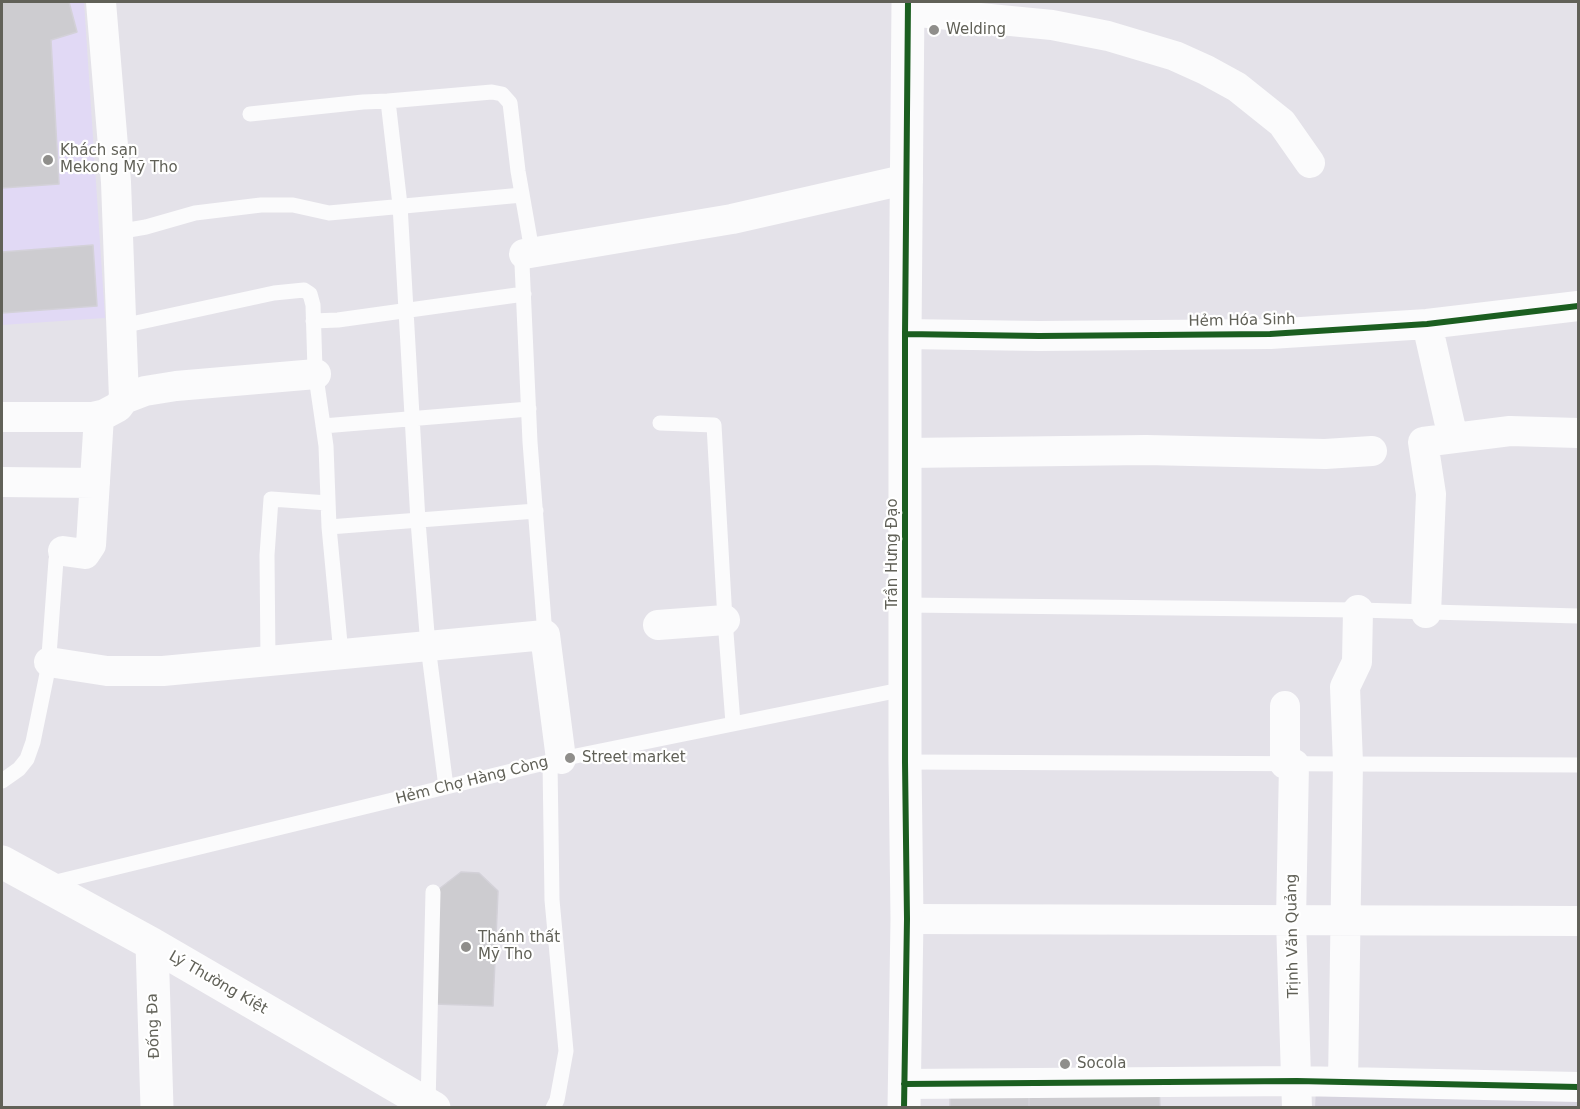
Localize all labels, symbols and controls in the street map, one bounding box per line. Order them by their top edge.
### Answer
place label: Welding [946,21,1006,39]
marker: Welding [927,23,941,37]
place label: Khách sạn Mekong Mỹ Tho [60,142,178,177]
marker: Khách sạn Mekong Mỹ Tho [41,153,55,167]
street label: Hẻm Hóa Sinh [1188,311,1296,331]
street label: Trần Hưng Đạo [884,498,902,610]
place label: Street market [582,749,686,767]
marker: Street market [563,751,577,765]
street label: Hẻm Chợ Hàng Còng [394,753,550,809]
street label: Trịnh Văn Quảng [1283,874,1303,998]
place label: Thánh thất Mỹ Tho [478,929,560,964]
marker: Thánh thất Mỹ Tho [459,940,473,954]
street label: Lý Thường Kiệt [165,947,271,1019]
street label: Đống Đa [144,993,164,1059]
place label: Socola [1077,1055,1126,1073]
marker: Socola [1058,1057,1072,1071]

